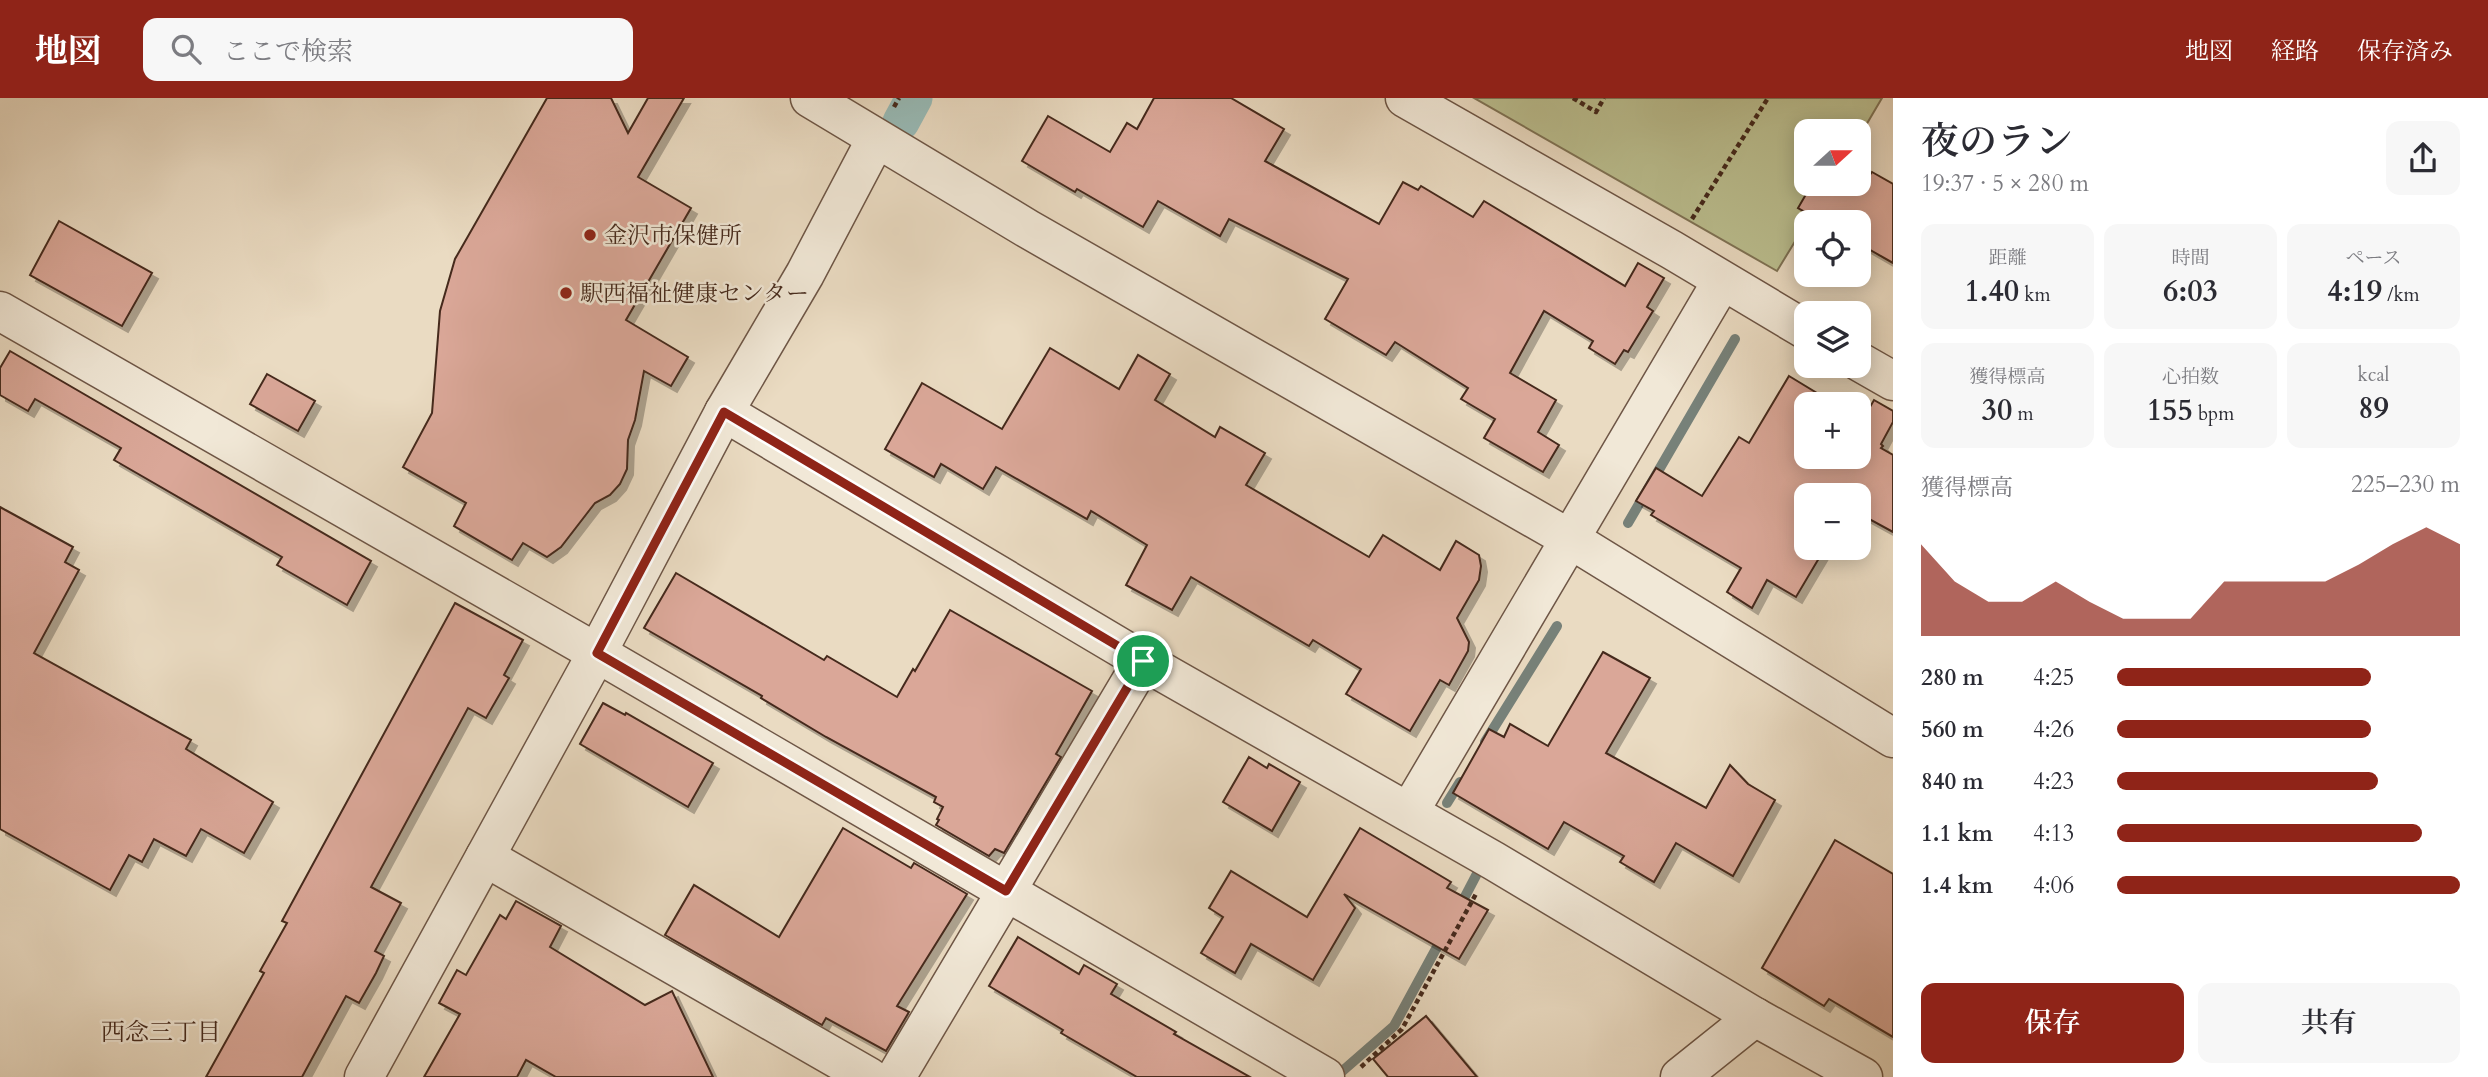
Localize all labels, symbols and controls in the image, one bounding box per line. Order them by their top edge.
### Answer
search box [143,18,633,81]
text: 地図 [35,29,101,74]
icon: search [167,30,205,68]
text: ここで検索 [223,34,353,69]
text: 地図 [2185,35,2233,68]
text: 経路 [2271,35,2319,68]
text: 保存済み [2357,35,2453,68]
text: 夜のラン [1921,116,2073,168]
north arrow [1794,119,1871,196]
map controls [1794,119,1871,560]
button: share [2386,121,2460,195]
text: 19:37 · 5 × 280 m [1921,168,2089,199]
button: locate [1794,210,1871,287]
place label: 金沢市保健所 [604,220,742,251]
marker: 金沢市保健所 [582,227,598,243]
text: 距離 [1988,245,2027,271]
text: 時間 [2171,245,2210,271]
text: ペース [2345,245,2402,271]
text: 1.40 [1964,271,2019,312]
text: 6:03 [2163,271,2218,312]
text: 4:19 [2327,271,2382,312]
place label: 駅西福祉健康センター [580,278,809,309]
text: km [2019,282,2051,308]
text: /km [2382,282,2420,308]
marker: 駅西福祉健康センター [558,285,574,301]
button: layers [1794,301,1871,378]
text: kcal [2358,362,2389,388]
text: 獲得標高 [1969,364,2046,390]
text: 心拍数 [2162,364,2219,390]
text: 89 [2358,388,2389,429]
text: 30 [1982,390,2012,431]
text: 155 [2147,390,2193,431]
button: + [1794,392,1871,469]
text: m [2012,401,2033,427]
text: bpm [2193,401,2234,427]
text: 225–230 m [2351,469,2460,500]
text: 獲得標高 [1921,472,2013,503]
button: − [1794,483,1871,560]
pin [1113,631,1173,691]
icon: arrive [1124,642,1162,680]
text: 280 m [1921,662,1984,693]
text: 4:25 [2033,662,2074,693]
text: 560 m [1921,714,1984,745]
text: 4:26 [2033,714,2074,745]
text: 840 m [1921,766,1984,797]
text: 4:23 [2033,766,2074,797]
text: 1.1 km [1921,818,1993,849]
text: 4:13 [2033,818,2074,849]
text: 1.4 km [1921,870,1993,901]
text: 4:06 [2033,870,2074,901]
button: 保存 [1921,983,2184,1063]
button: 共有 [2198,983,2460,1063]
district label: 西念三丁目 [101,1016,221,1049]

